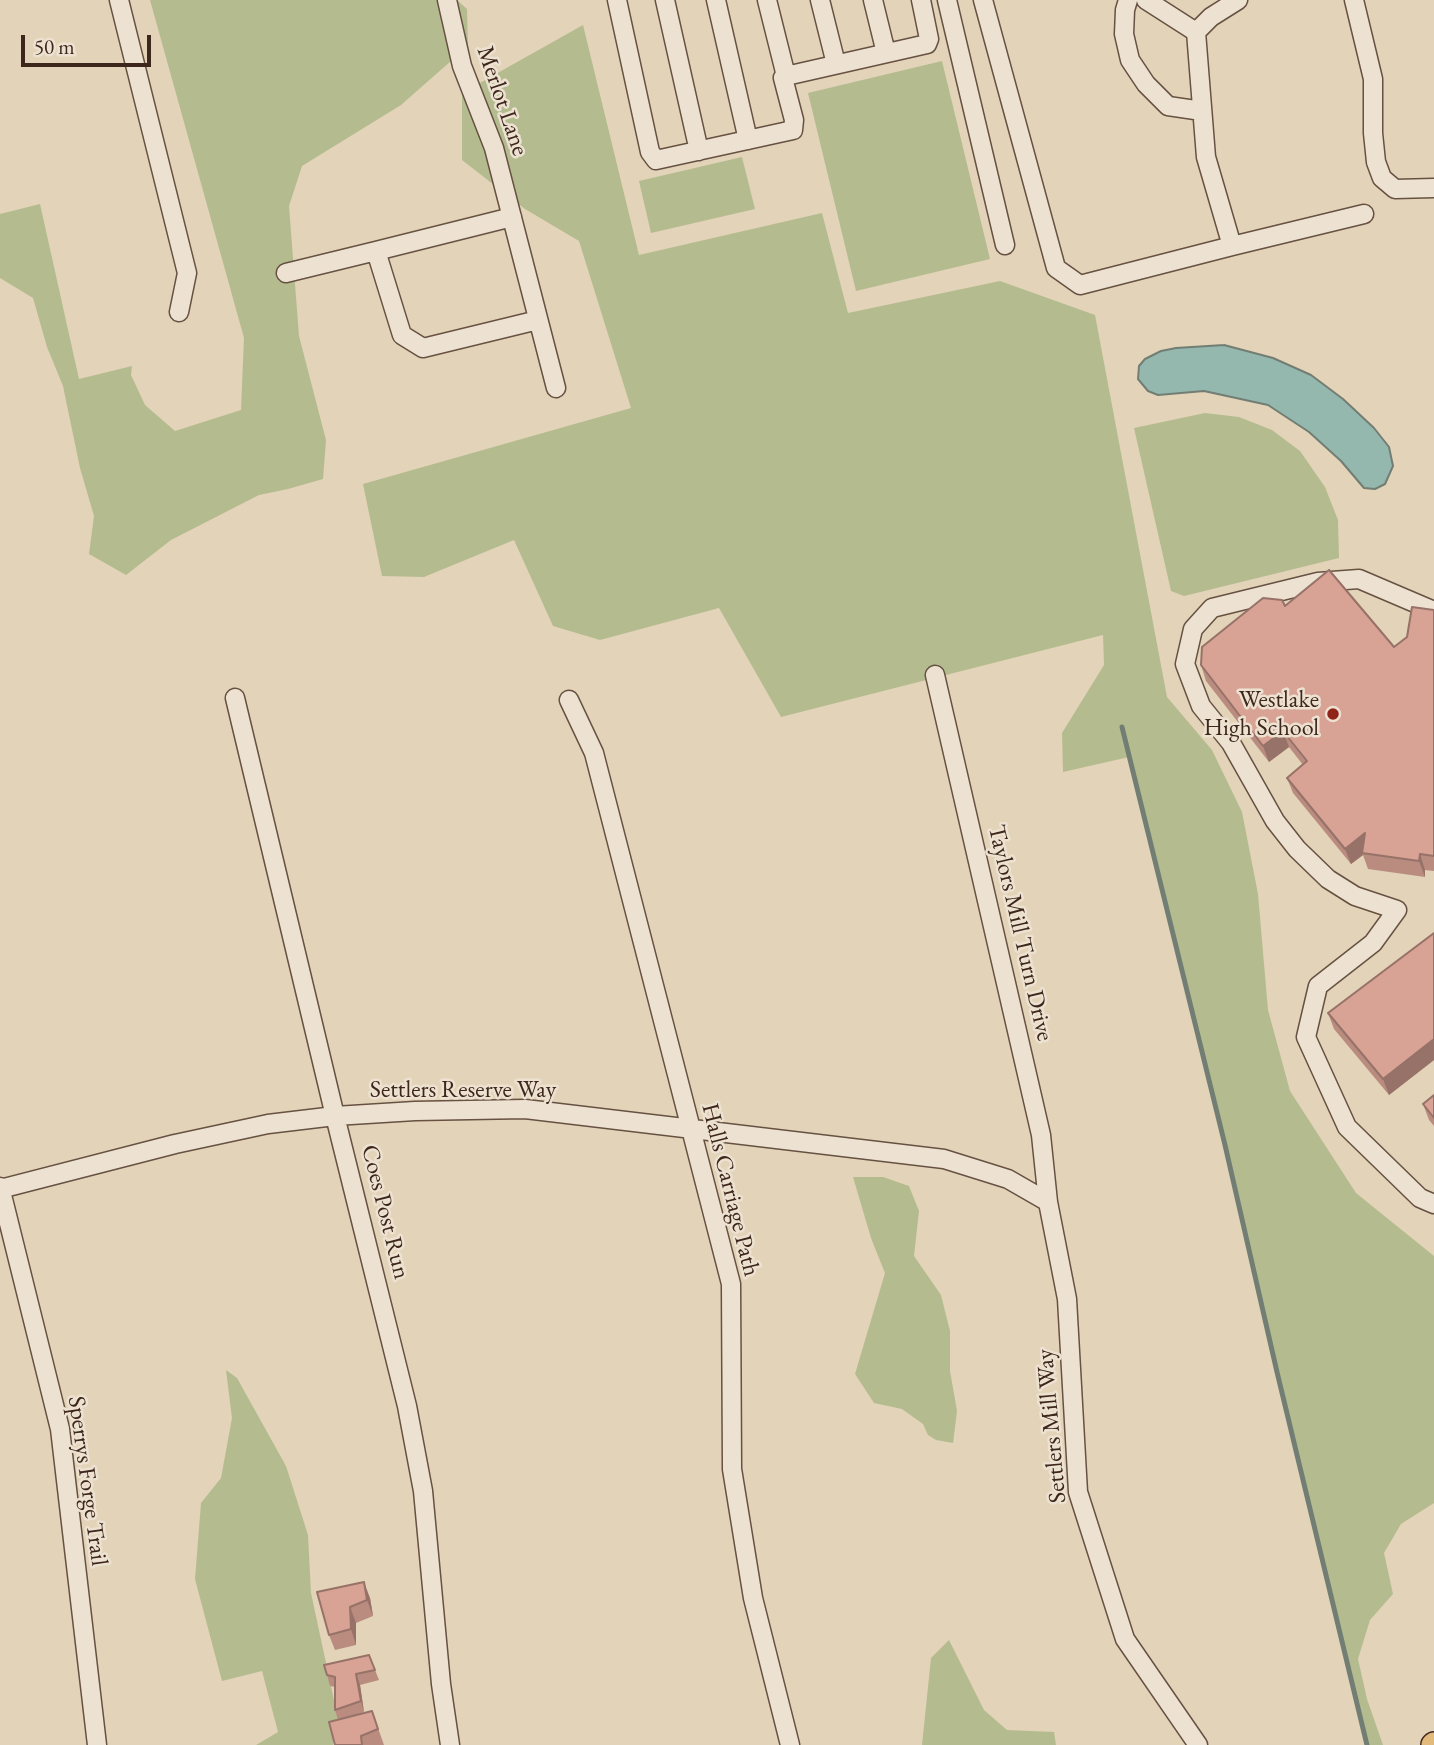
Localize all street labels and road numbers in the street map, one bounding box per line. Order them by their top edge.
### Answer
street label: Merlot Lane [470,42,534,160]
street label: Taylors Mill Turn Drive [981,822,1059,1044]
street label: Settlers Reserve Way [370,1076,556,1104]
street label: Halls Carriage Path [695,1100,765,1280]
street label: Coes Post Run [354,1142,416,1282]
street label: Settlers Mill Way [1031,1348,1073,1504]
street label: Sperrys Forge Trail [61,1394,113,1568]

